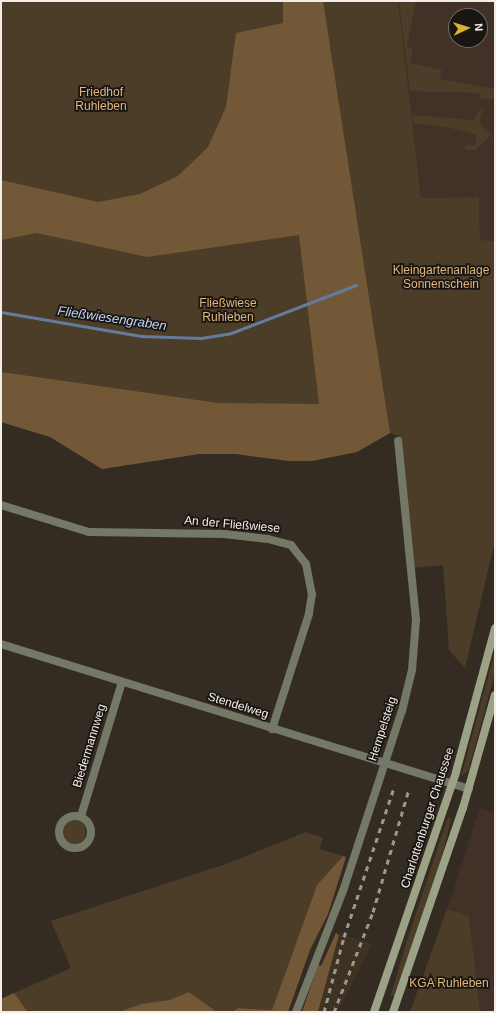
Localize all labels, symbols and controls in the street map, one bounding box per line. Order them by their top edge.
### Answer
north arrow [448,8,488,48]
text: N [473,23,485,32]
park label: Friedhof Ruhleben [75,86,127,114]
park label: Kleingartenanlage Sonnenschein [393,264,489,292]
park label: Fließwiese Ruhleben [199,297,257,325]
water label: Fließwiesengraben [57,304,167,334]
street label: An der Fließwiese [184,514,280,536]
street label: Stendelweg [206,690,270,722]
street label: Hempelsteig [366,695,400,763]
street label: Biedermannweg [70,702,110,790]
street label: Charlottenburger Chaussee [398,746,458,890]
park label: KGA Ruhleben [409,977,489,991]

